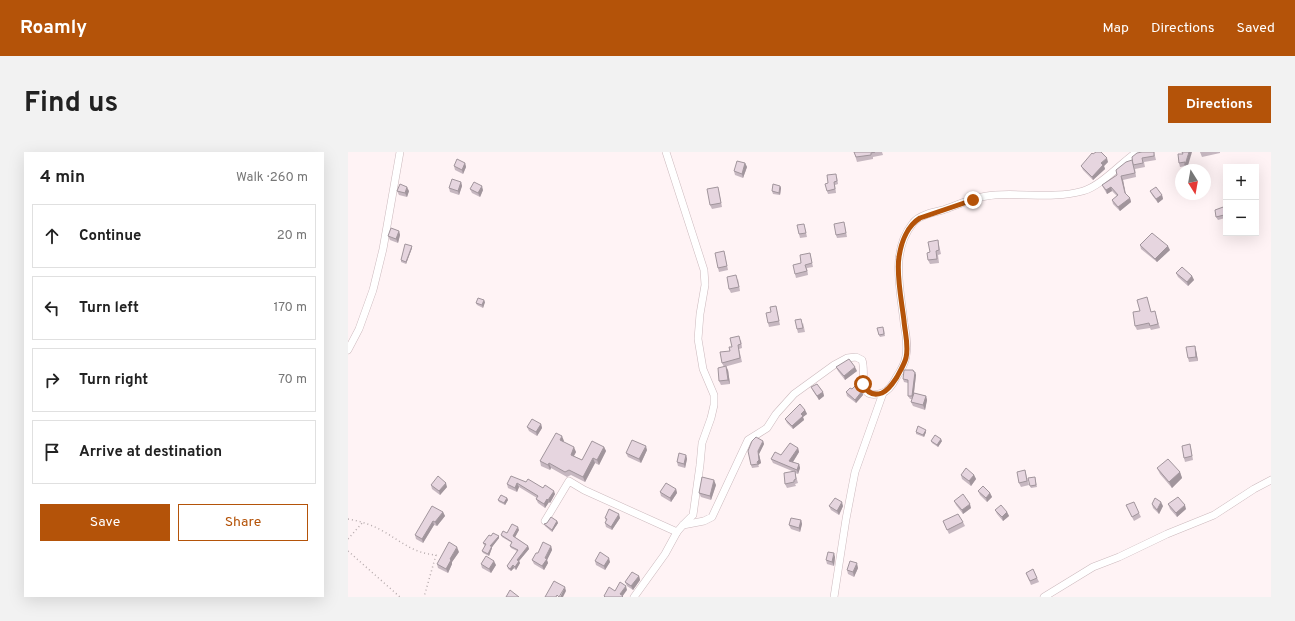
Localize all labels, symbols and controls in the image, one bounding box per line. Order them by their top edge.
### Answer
text: Roamly [20,16,87,40]
text: Map [1103,20,1129,37]
text: Directions [1151,20,1215,37]
text: Saved [1237,20,1275,37]
text: Find us [24,86,118,122]
button: Directions [1168,86,1271,123]
north arrow [1175,164,1211,200]
map controls [1223,164,1259,236]
button: + [1223,164,1259,200]
text: 4 min [40,167,85,189]
text: Walk · 260 m [236,170,308,186]
route end [964,191,982,209]
button: − [1223,200,1259,236]
icon: ahead [41,225,63,247]
text: Continue [79,227,141,246]
text: 20 m [277,228,307,244]
icon: left [41,297,63,319]
text: Turn left [79,299,139,318]
text: 170 m [273,300,307,316]
icon: right [41,369,63,391]
text: Turn right [79,371,148,390]
text: 70 m [278,372,307,388]
route start [854,375,872,393]
icon: arrive [41,441,63,463]
text: Arrive at destination [79,443,222,462]
button: Save [40,504,170,541]
button: Share [178,504,308,541]

